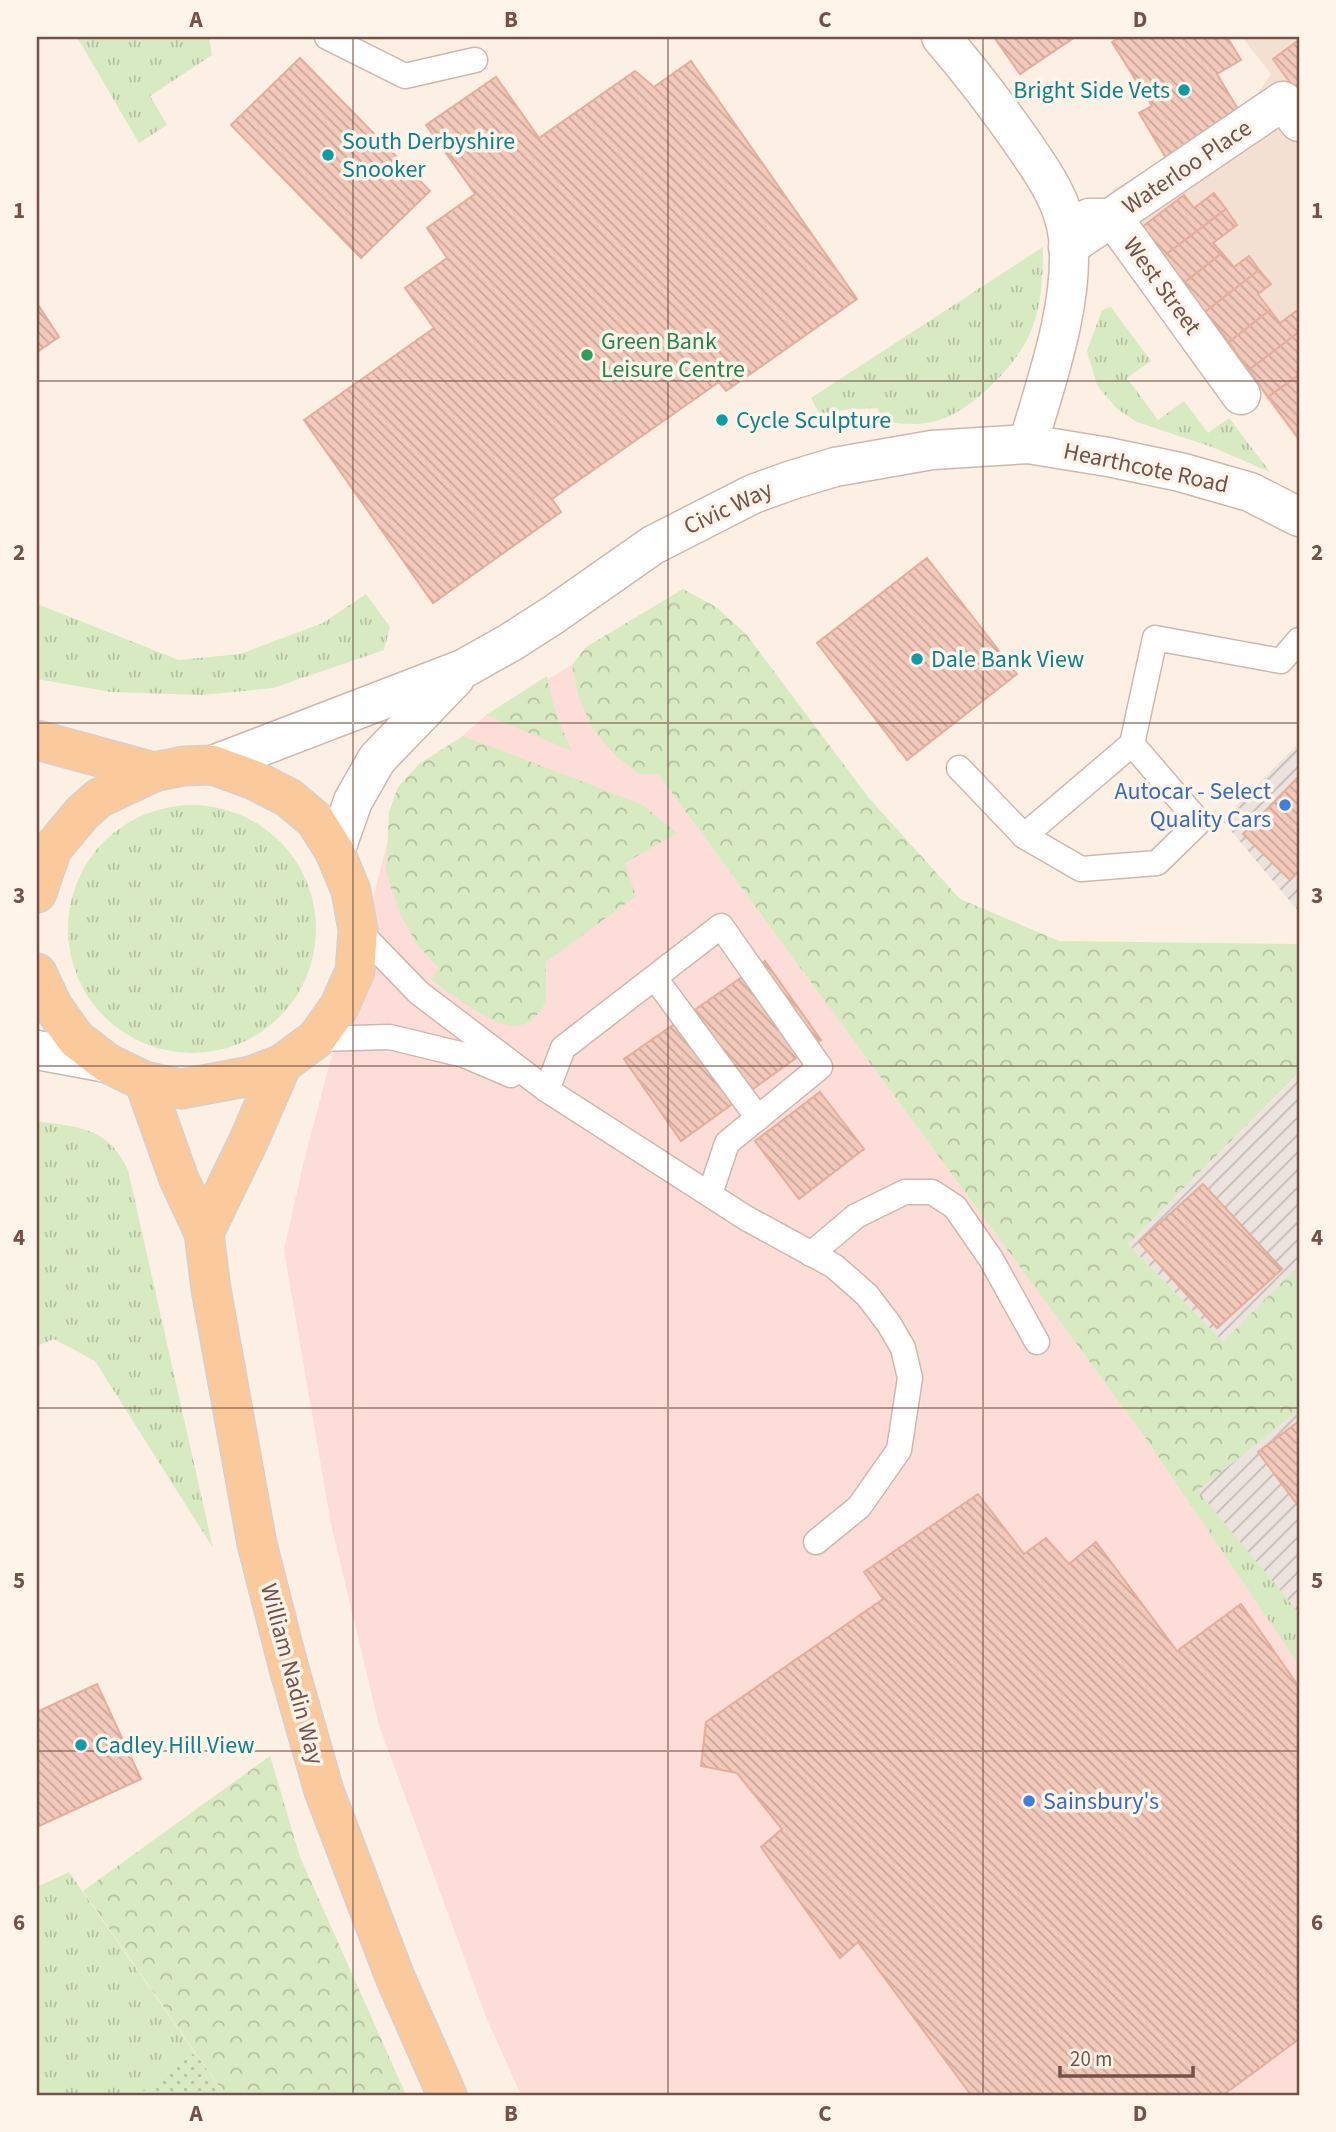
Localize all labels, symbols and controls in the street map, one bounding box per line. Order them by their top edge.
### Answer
text: A [188,3,203,36]
text: B [504,3,518,36]
text: C [818,3,832,36]
text: D [1133,3,1147,36]
place label: Bright Side Vets [1013,73,1170,108]
marker: Bright Side Vets [1176,82,1192,98]
street label: Waterloo Place [1115,111,1259,223]
place label: South Derbyshire Snooker [342,124,515,187]
marker: South Derbyshire Snooker [320,147,336,163]
text: 1 [13,194,25,227]
text: 1 [1311,194,1323,227]
street label: West Street [1115,230,1209,342]
place label: Green Bank Leisure Centre [601,324,745,387]
marker: Green Bank Leisure Centre [579,347,595,363]
place label: Cycle Sculpture [736,403,891,438]
marker: Cycle Sculpture [714,412,730,428]
street label: Hearthcote Road [1060,433,1232,503]
street label: Civic Way [678,472,778,544]
text: 2 [13,536,25,569]
text: 2 [1311,536,1323,569]
place label: Dale Bank View [931,642,1084,677]
marker: Dale Bank View [909,651,925,667]
place label: Autocar - Select Quality Cars [1115,774,1271,837]
marker: Autocar - Select Quality Cars [1277,797,1293,813]
text: 3 [13,879,25,912]
text: 3 [1311,879,1323,912]
text: 4 [13,1221,25,1254]
text: 4 [1311,1221,1323,1254]
text: 5 [13,1564,25,1597]
text: 5 [1311,1564,1323,1597]
street label: William Nadin Way [251,1580,333,1768]
place label: Cadley Hill View [95,1728,254,1763]
marker: Cadley Hill View [73,1737,89,1753]
place label: Sainsbury's [1043,1784,1159,1819]
marker: Sainsbury's [1021,1793,1037,1809]
text: 6 [13,1906,25,1939]
text: 6 [1311,1906,1323,1939]
scale bar [1060,2034,1192,2078]
text: 20 m [1070,2044,1112,2074]
text: A [188,2097,203,2130]
text: B [504,2097,518,2130]
text: C [818,2097,832,2130]
text: D [1133,2097,1147,2130]

